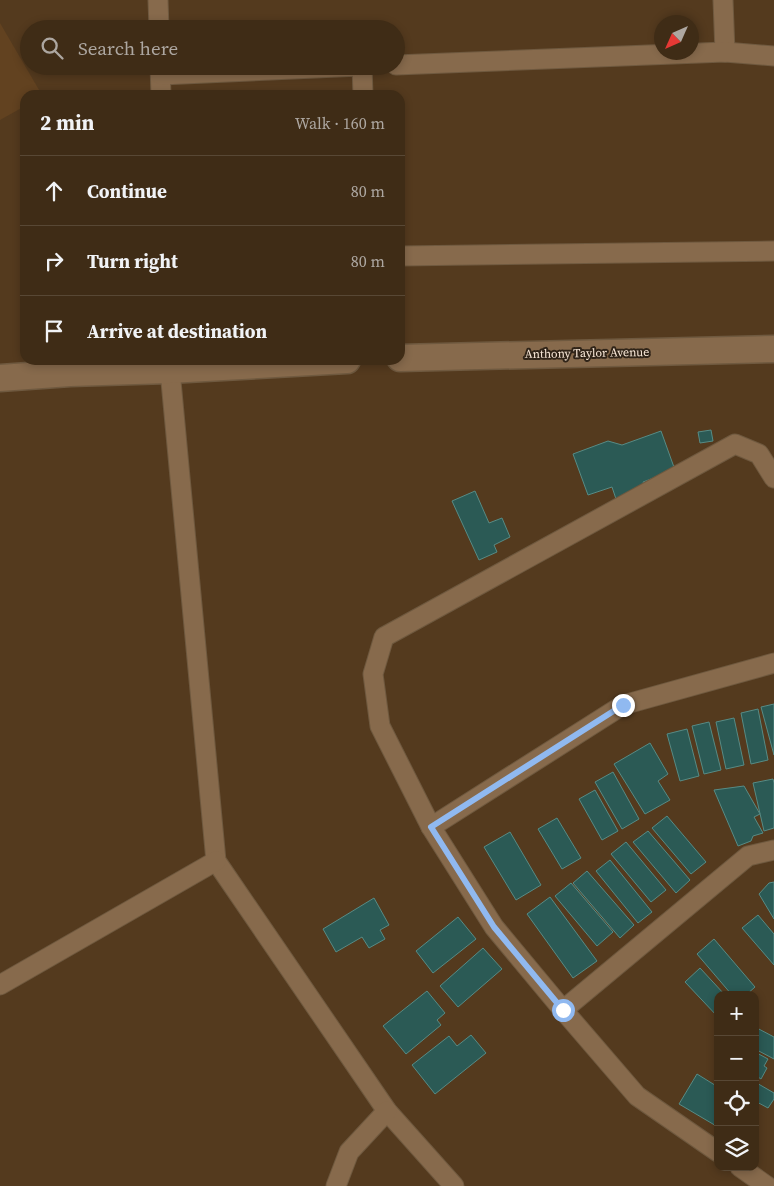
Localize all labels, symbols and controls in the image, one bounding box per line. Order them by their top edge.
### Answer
north arrow [654,15,699,60]
search box [20,20,405,75]
icon: search [38,34,66,62]
text: Search here [78,35,178,61]
text: 2 min [40,108,95,137]
text: Walk · 160 m [295,112,385,134]
icon: ahead [40,177,68,205]
text: Continue [87,178,167,204]
text: 80 m [351,180,385,202]
icon: right [40,247,68,275]
text: Turn right [87,248,178,274]
text: 80 m [351,250,385,272]
icon: arrive [40,317,68,345]
text: Arrive at destination [87,318,267,344]
street label: Anthony Taylor Avenue [525,344,649,362]
route end [612,694,635,717]
map controls [714,991,759,1171]
button: + [714,991,759,1036]
route start [552,999,575,1022]
button: − [714,1036,759,1081]
button: locate [714,1081,759,1126]
button: layers [714,1126,759,1171]

